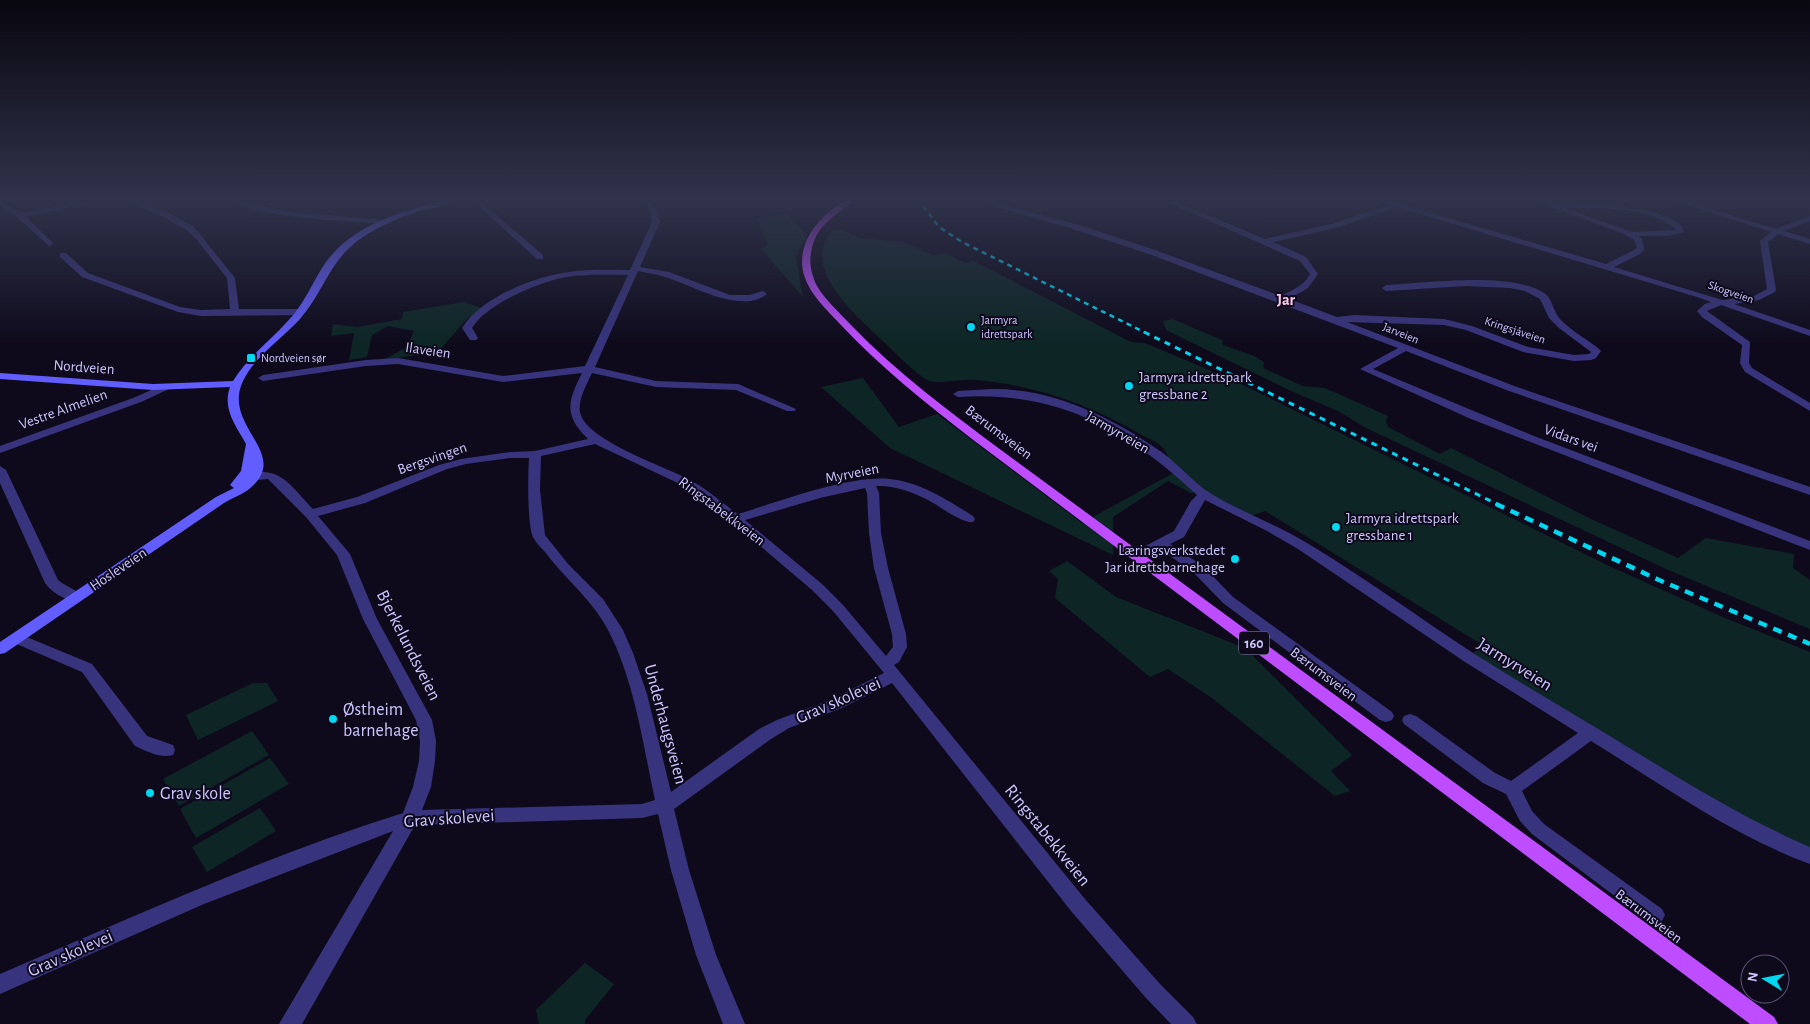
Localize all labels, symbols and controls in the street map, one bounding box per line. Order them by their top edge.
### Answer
street label: Skogveien [1707,279,1755,305]
district label: Jar [1277,292,1296,308]
place label: Jarmyra idrettspark [981,314,1033,340]
street label: Kringsjåveien [1483,315,1547,346]
street label: Jarveien [1381,320,1421,346]
marker: Jarmyra idrettspark [965,321,977,333]
street label: Ilaveien [404,340,452,361]
marker: Nordveien sør [245,352,257,364]
place label: Nordveien sør [261,352,326,364]
street label: Nordveien [53,358,115,377]
place label: Jarmyra idrettspark gressbane 2 [1139,370,1252,402]
marker: Jarmyra idrettspark gressbane 2 [1123,380,1135,392]
street label: Vestre Almelien [17,387,109,432]
street label: Bærumsveien [962,402,1035,462]
street label: Jarmyrveien [1083,408,1152,457]
street label: Vidars vei [1542,422,1600,455]
street label: Bergsvingen [396,440,469,477]
street label: Myrveien [824,461,880,486]
street label: Ringstabekkveien [676,474,768,549]
place label: Jarmyra idrettspark gressbane 1 [1346,511,1459,543]
marker: Jarmyra idrettspark gressbane 1 [1330,521,1342,533]
place label: Læringsverkstedet Jar idrettsbarnehage [1105,543,1225,575]
street label: Hosleveien [87,545,149,594]
marker: Læringsverkstedet Jar idrettsbarnehage [1229,553,1241,565]
street label: Bjerkelundsveien [373,587,444,703]
road number: 160 [1239,632,1269,654]
street label: Jarmyrveien [1474,635,1555,695]
street label: Bærumsveien [1287,644,1360,704]
street label: Underhaugsveien [640,662,690,786]
street label: Grav skolevei [793,674,884,728]
place label: Østheim barnehage [343,701,419,740]
marker: Østheim barnehage [327,713,339,725]
street label: Ringstabekkveien [1001,782,1093,890]
place label: Grav skole [160,785,231,803]
marker: Grav skole [144,787,156,799]
street label: Grav skolevei [403,807,495,831]
street label: Bærumsveien [1612,886,1685,946]
street label: Grav skolevei [25,927,116,981]
north arrow [1740,954,1790,1004]
text: N [1745,971,1761,983]

